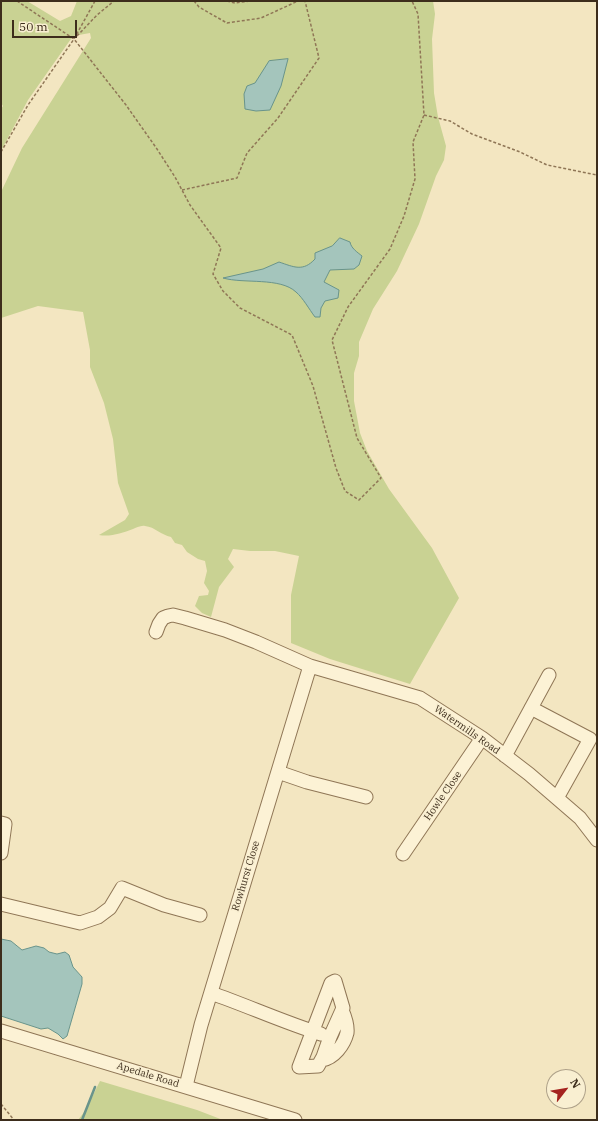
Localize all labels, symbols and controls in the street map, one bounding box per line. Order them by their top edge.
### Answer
scale bar [14,12,79,38]
text: 50 m [19,19,48,34]
street label: Watermills Road [432,703,502,757]
street label: Howle Close [422,769,464,823]
street label: Rowhurst Close [230,839,262,913]
street label: Apedale Road [115,1060,181,1090]
north arrow [546,1069,586,1109]
text: N [567,1076,584,1091]

